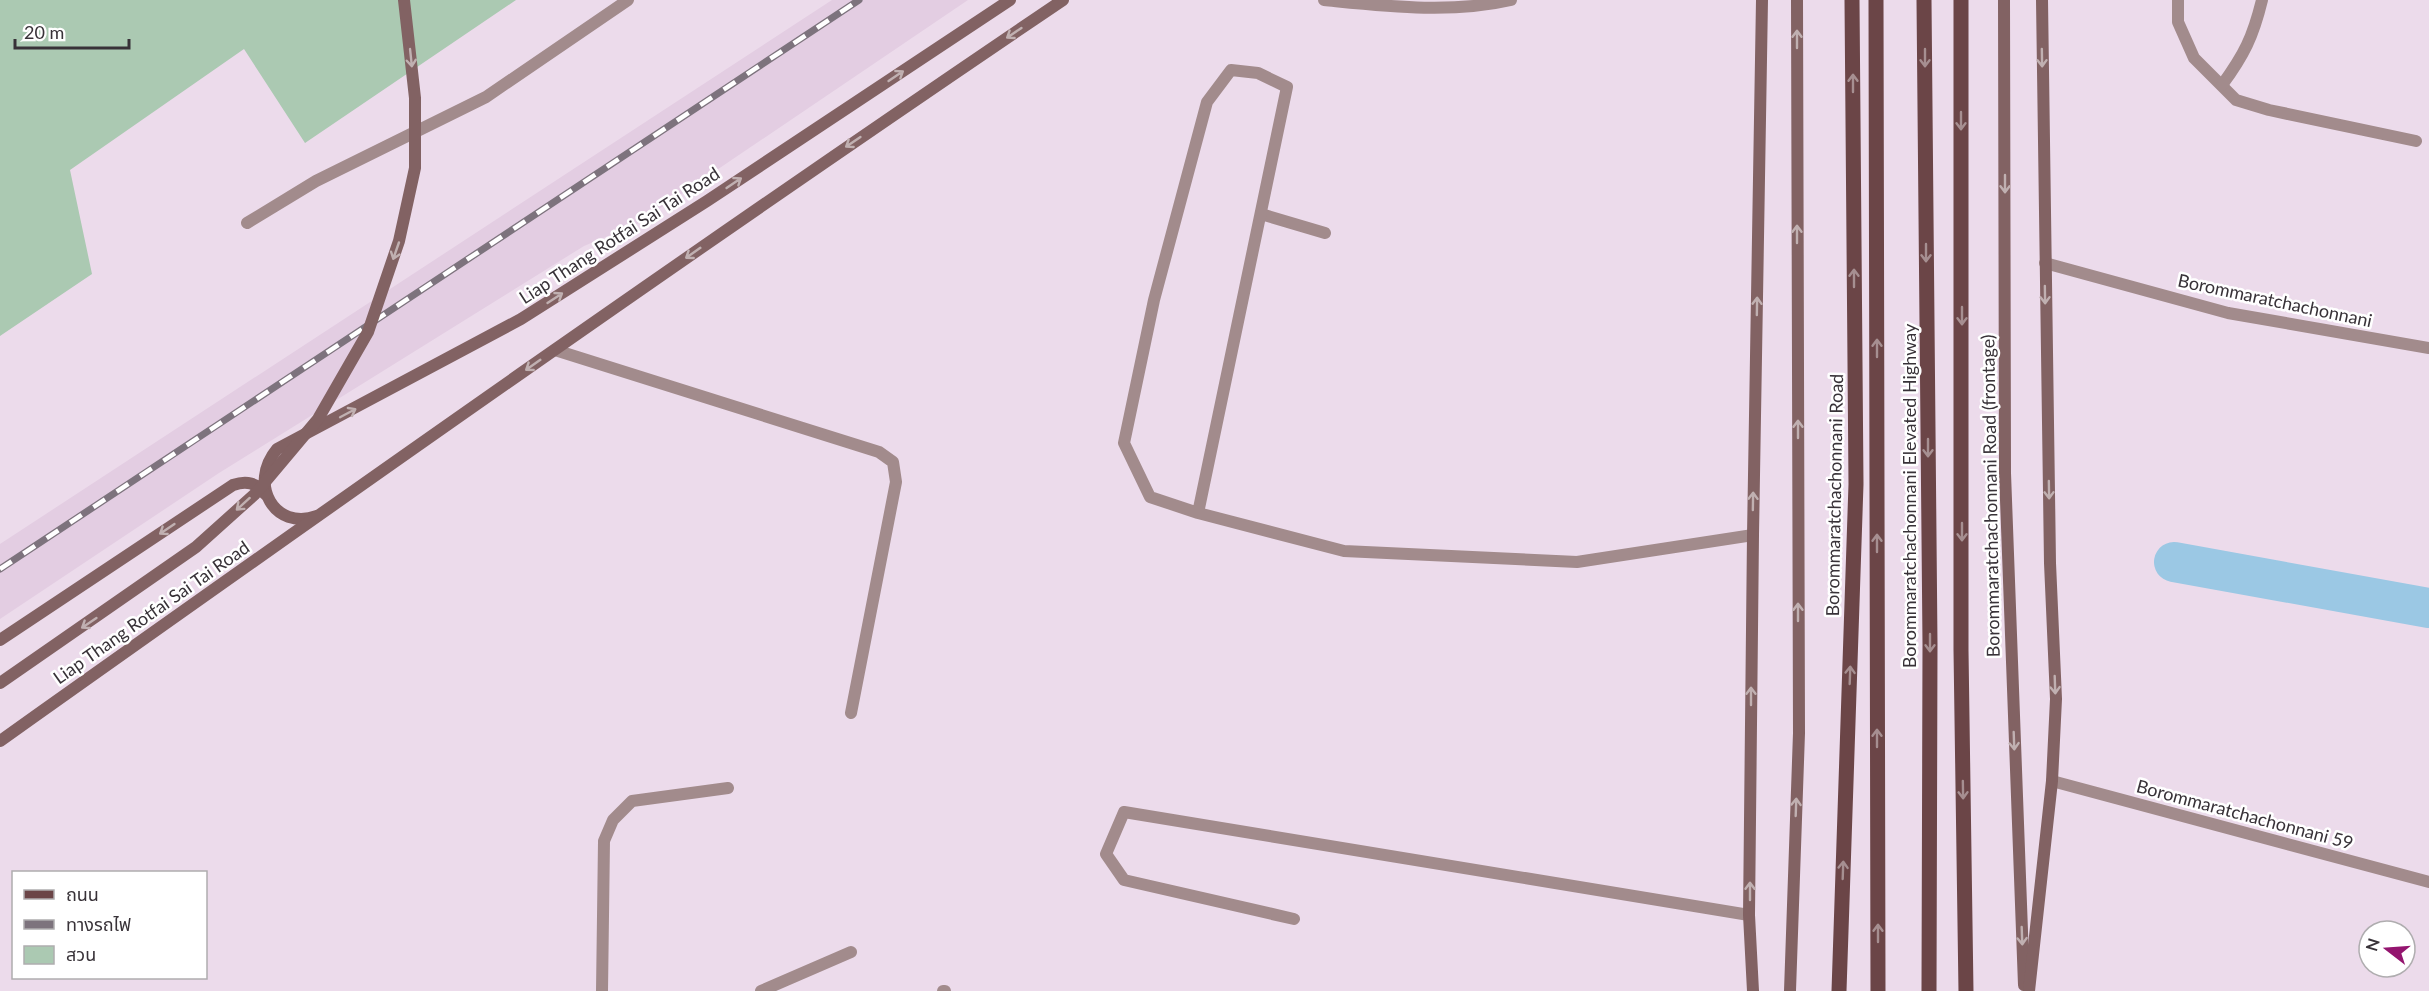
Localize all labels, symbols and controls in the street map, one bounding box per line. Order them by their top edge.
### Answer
scale bar [15,12,129,50]
text: 20 m [24,21,64,43]
one-way arrow [1007,27,1023,39]
one-way arrow [1791,30,1803,50]
one-way arrow [406,48,417,68]
one-way arrow [1919,48,1931,68]
one-way arrow [2036,48,2048,68]
one-way arrow [887,69,904,81]
one-way arrow [1847,74,1859,94]
one-way arrow [1956,111,1967,131]
one-way arrow [845,136,862,148]
street label: Liap Thang Rotfai Sai Tai Road [515,162,723,308]
one-way arrow [1999,174,2011,194]
one-way arrow [725,177,742,190]
one-way arrow [1791,225,1803,245]
one-way arrow [389,241,400,260]
one-way arrow [1920,243,1932,263]
one-way arrow [685,247,701,260]
one-way arrow [1849,269,1860,289]
street label: Borommaratchachonnani [2176,269,2374,331]
one-way arrow [2040,285,2051,305]
one-way arrow [546,291,563,303]
one-way arrow [1751,296,1762,316]
one-way arrow [1956,306,1968,326]
street label: Borommaratchachonnani Elevated Highway [1898,323,1920,668]
street label: Borommaratchachonnani Road (frontage) [1976,334,2004,658]
one-way arrow [1871,338,1883,358]
one-way arrow [526,359,542,372]
street label: Borommaratchachonnani Road [1821,373,1847,617]
one-way arrow [339,407,356,419]
one-way arrow [1792,420,1804,440]
one-way arrow [1922,438,1934,458]
one-way arrow [2043,480,2055,500]
one-way arrow [1747,491,1759,511]
one-way arrow [236,497,251,511]
one-way arrow [1956,521,1968,541]
one-way arrow [159,523,176,535]
one-way arrow [1871,533,1883,553]
street label: Liap Thang Rotfai Sai Tai Road [49,536,253,688]
one-way arrow [1792,602,1804,622]
one-way arrow [81,617,97,629]
one-way arrow [1924,633,1936,653]
one-way arrow [1844,665,1855,685]
one-way arrow [2050,675,2061,695]
one-way arrow [1745,686,1757,706]
one-way arrow [1871,728,1883,748]
one-way arrow [2008,731,2019,751]
street label: Borommaratchachonnani 59 [2134,774,2356,854]
one-way arrow [1957,779,1969,799]
one-way arrow [1790,797,1802,817]
one-way arrow [1838,860,1849,880]
legend [12,871,207,979]
one-way arrow [1744,881,1756,901]
text: ถนน [66,883,99,905]
text: ทางรถไฟ [66,913,131,935]
north arrow [2357,919,2417,979]
one-way arrow [1872,923,1884,943]
one-way arrow [2016,926,2027,946]
text: N [2361,936,2383,953]
text: สวน [66,943,96,965]

